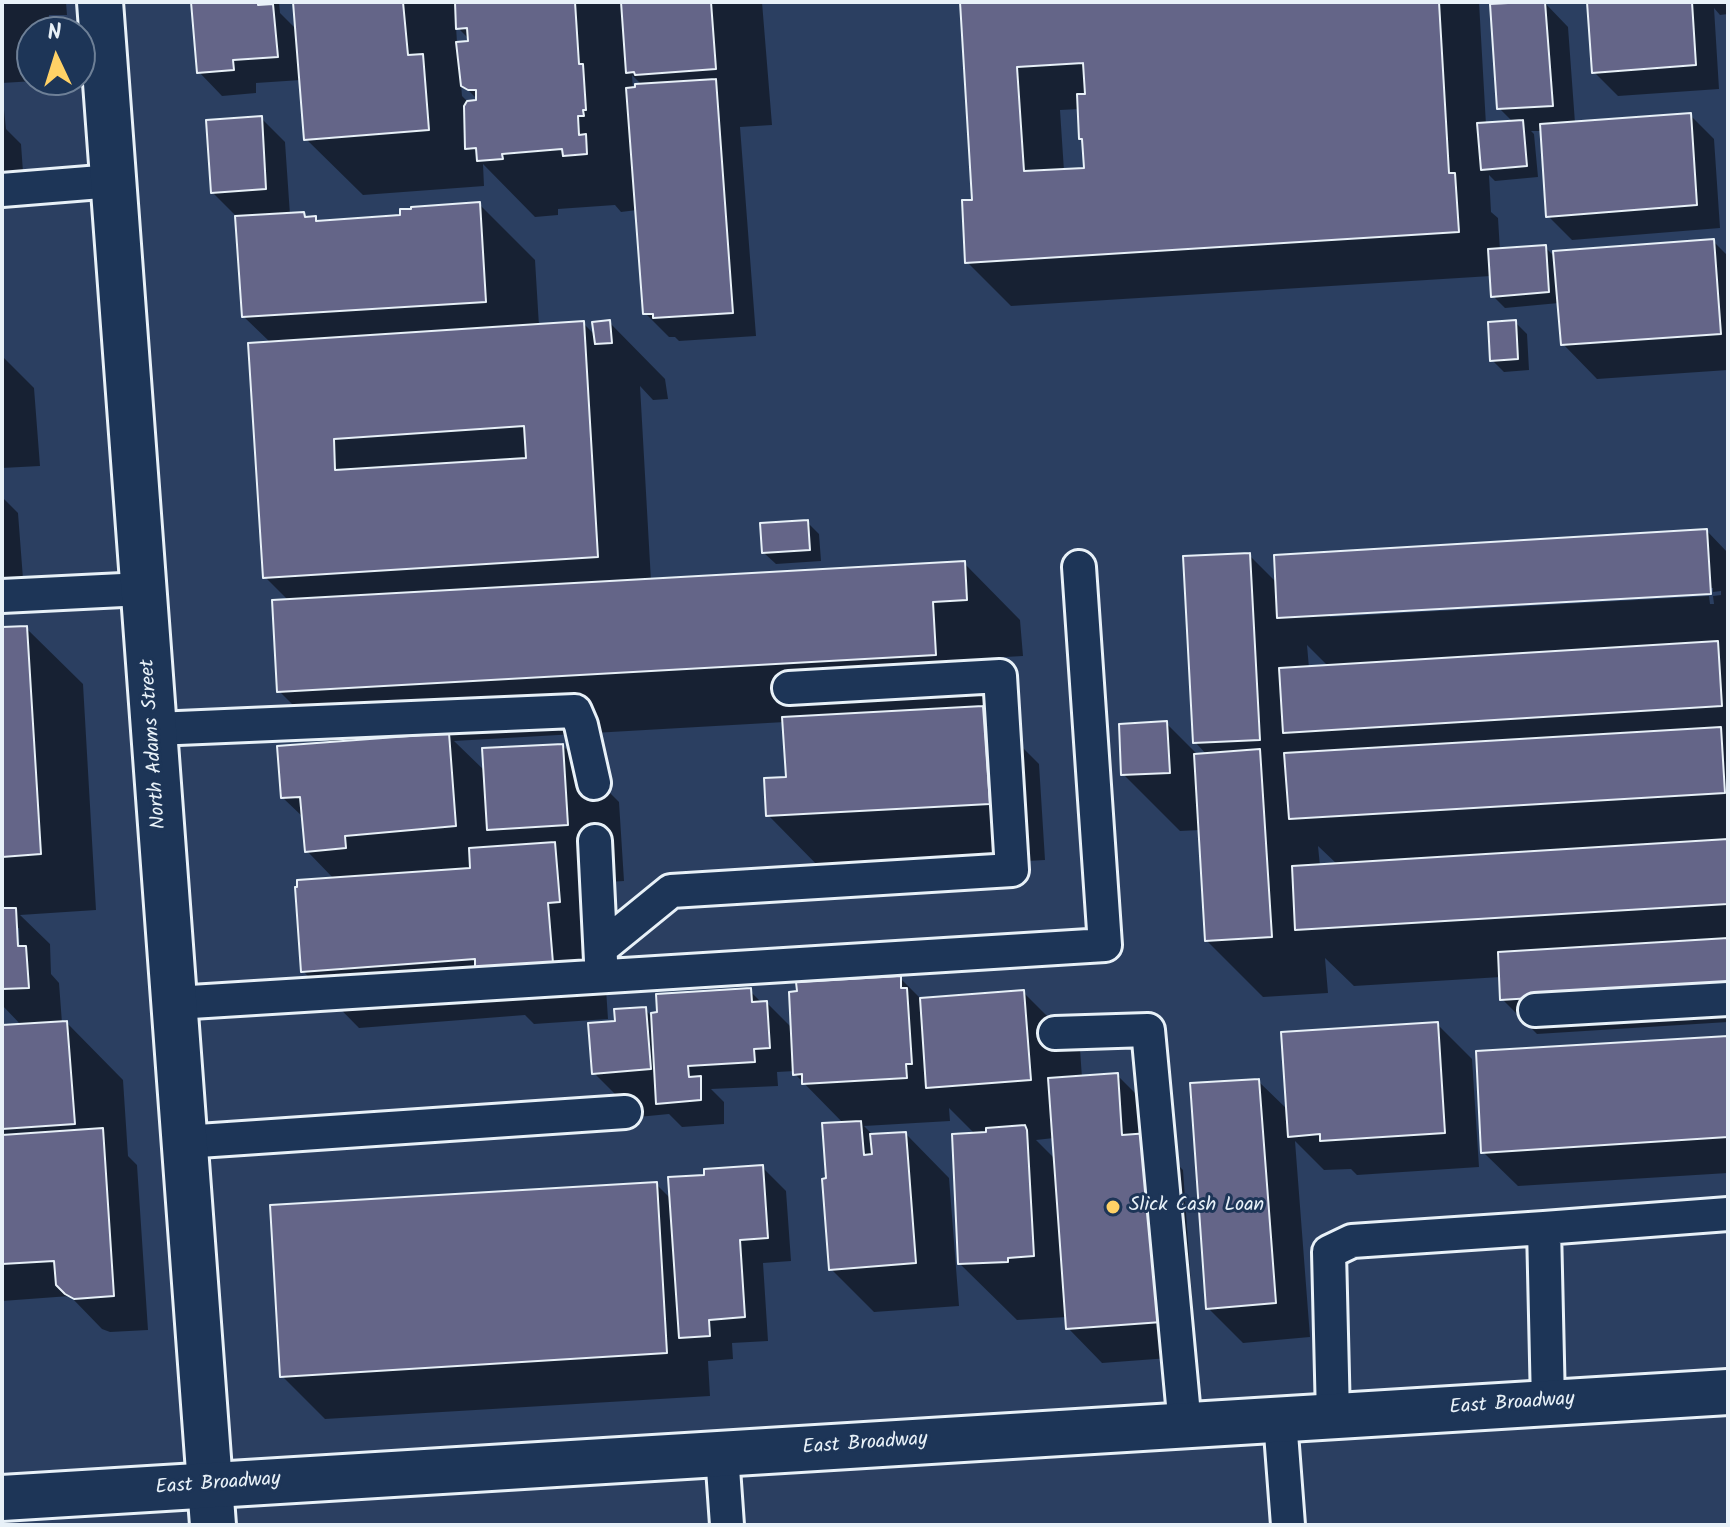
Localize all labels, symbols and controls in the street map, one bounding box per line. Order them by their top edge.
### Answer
north arrow [16,16,96,96]
text: N [46,16,63,51]
street label: North Adams Street [137,658,173,830]
place label: Slick Cash Loan [1129,1195,1264,1219]
marker: Slick Cash Loan [1104,1198,1122,1216]
street label: East Broadway [1449,1389,1575,1421]
street label: East Broadway [802,1429,928,1461]
street label: East Broadway [155,1469,281,1501]

